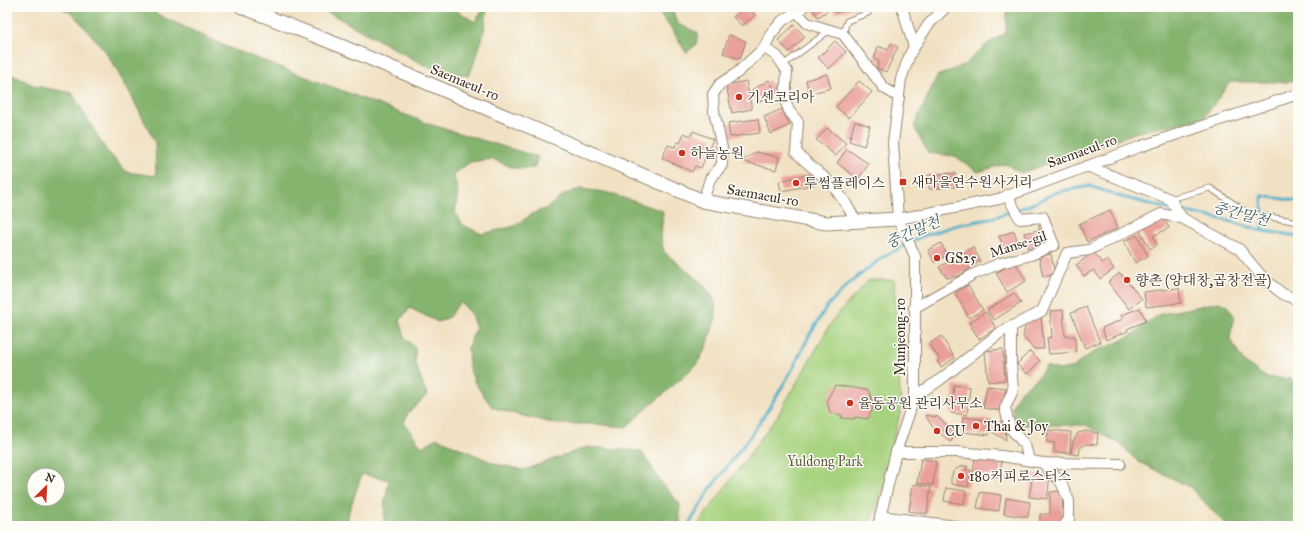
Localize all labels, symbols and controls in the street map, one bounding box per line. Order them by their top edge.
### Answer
street label: Saemaeul-ro [428,60,502,104]
place label: 기센코리아 [747,89,815,106]
marker: 기센코리아 [734,92,744,102]
street label: Saemaeul-ro [1045,131,1119,172]
place label: 하늘농원 [690,145,744,162]
marker: 하늘농원 [677,148,687,158]
place label: 새마을연수원사거리 [911,174,1033,191]
place label: 투썸플레이스 [804,175,886,192]
marker: 새마을연수원사거리 [898,177,908,187]
marker: 투썸플레이스 [791,178,801,188]
street label: Saemaeul-ro [726,181,800,210]
water label: 중간말천 [1211,198,1273,230]
water label: 중간말천 [883,211,945,252]
street label: Manse-gil [988,227,1049,262]
place label: GS25 [945,250,977,267]
marker: GS25 [932,253,942,263]
place label: 향촌 (양대창,곱창전골) [1135,272,1271,290]
marker: 향촌 (양대창,곱창전골) [1122,275,1132,285]
street label: Munjeong-ro [892,298,909,376]
place label: 율동공원 관리사무소 [858,395,983,412]
marker: 율동공원 관리사무소 [845,398,855,408]
place label: Thai & Joy [984,418,1048,436]
marker: Thai & Joy [971,421,981,431]
place label: CU [945,423,967,440]
marker: CU [932,426,942,436]
park label: Yuldong Park [787,453,863,470]
north arrow [26,467,66,507]
place label: 180커피로스터스 [969,468,1072,485]
text: N [43,470,57,486]
marker: 180커피로스터스 [956,471,966,481]

